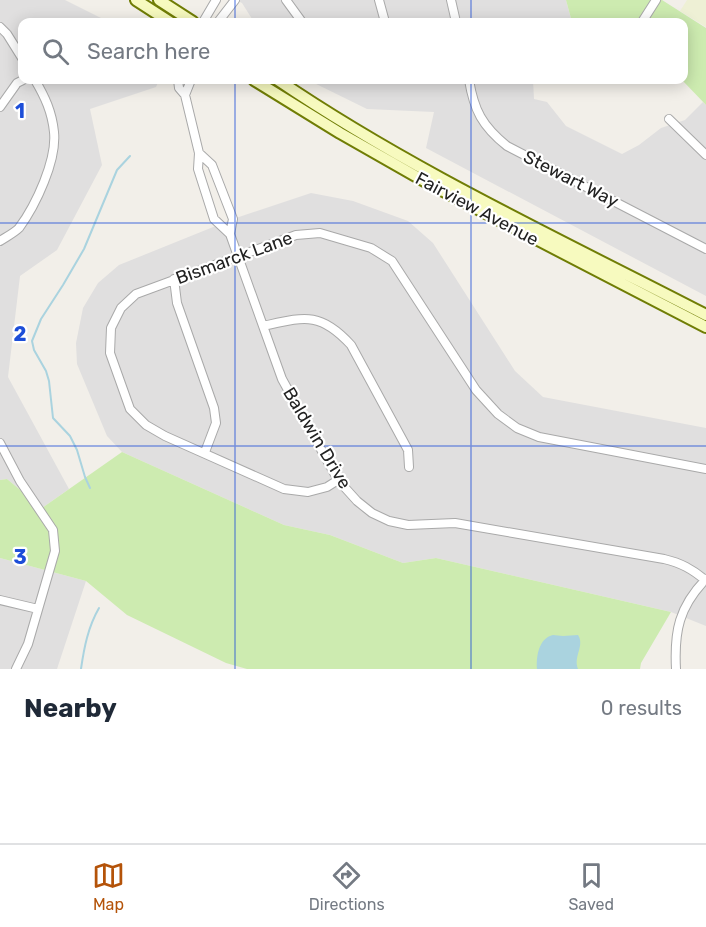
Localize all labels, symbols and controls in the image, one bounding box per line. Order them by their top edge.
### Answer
search box [18,18,688,84]
icon: search [39,35,72,68]
text: Search here [87,38,210,65]
text: 1 [15,99,25,123]
street label: Stewart Way [520,146,622,212]
street label: Fairview Avenue [412,167,542,251]
street label: Bismarck Lane [173,227,295,289]
text: 2 [14,322,27,346]
street label: Baldwin Drive [278,383,356,493]
text: 3 [13,545,27,569]
text: Nearby [24,693,117,724]
text: 0 results [601,696,682,720]
tab: Map [92,859,125,914]
tab: Directions [309,859,385,914]
tab: Saved [568,859,614,914]

